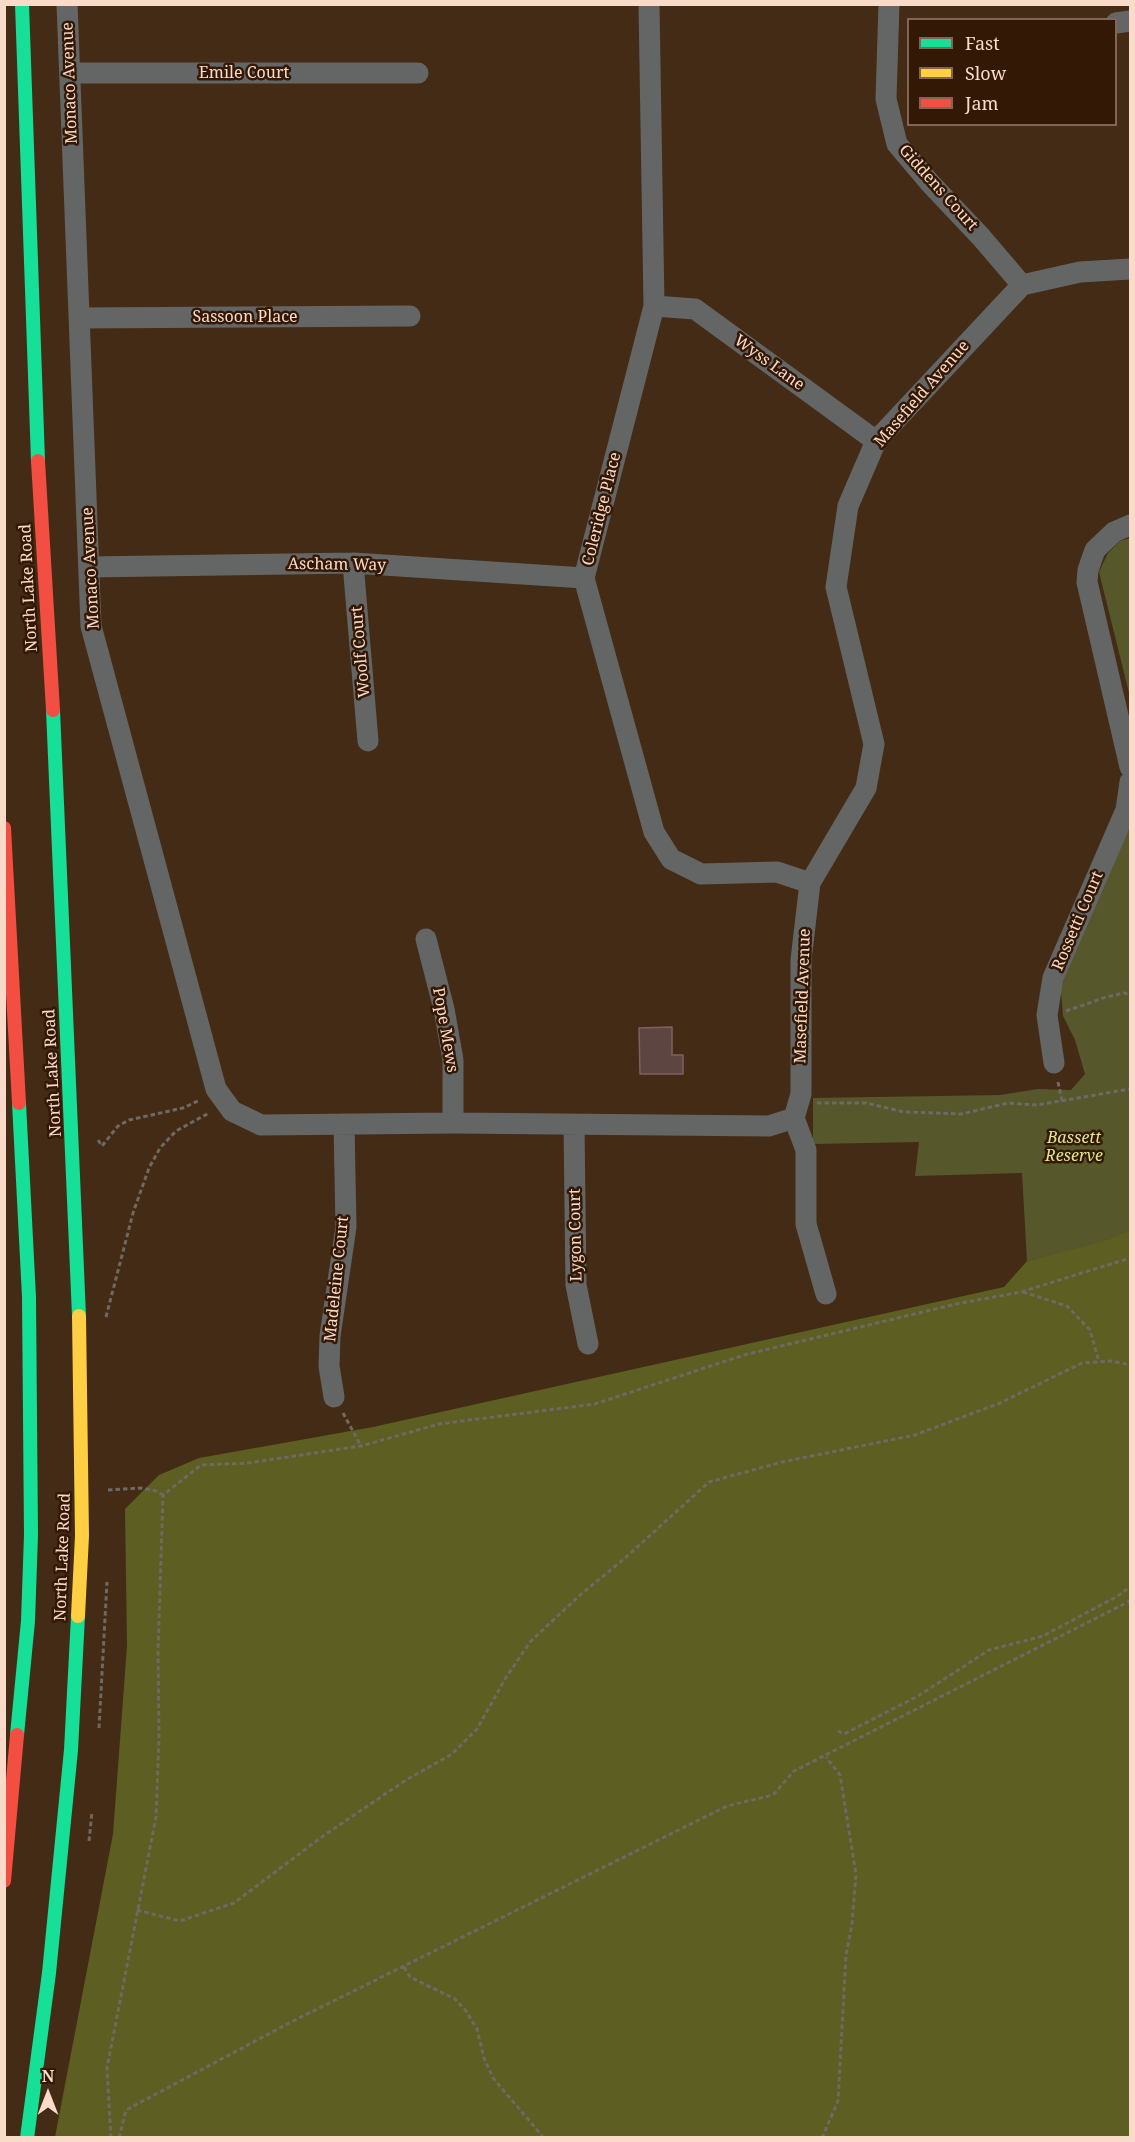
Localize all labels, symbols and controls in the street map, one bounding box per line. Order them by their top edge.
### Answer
legend [907,18,1117,126]
street label: Monaco Avenue [58,22,82,144]
text: Fast [965,31,1000,55]
text: Slow [965,61,1006,85]
street label: Emile Court [199,63,289,83]
text: Jam [965,91,999,115]
street label: Giddens Court [894,141,982,235]
street label: Sassoon Place [192,307,298,327]
street label: Wyss Lane [730,331,808,395]
street label: Masefield Avenue [870,337,974,451]
street label: Coleridge Place [579,450,625,568]
street label: Monaco Avenue [78,507,104,629]
street label: North Lake Road [16,523,42,653]
street label: Ascham Way [288,555,386,575]
street label: Woolf Court [347,606,375,698]
street label: Rossetti Court [1049,869,1107,973]
street label: Masefield Avenue [791,928,815,1064]
street label: Pope Mews [428,986,462,1074]
street label: North Lake Road [40,1008,66,1138]
park label: Bassett Reserve [1045,1128,1103,1166]
street label: Lygon Court [566,1188,586,1282]
street label: Madeleine Court [321,1215,353,1343]
street label: North Lake Road [51,1493,75,1621]
north arrow [18,2064,78,2124]
text: N [42,2065,54,2087]

